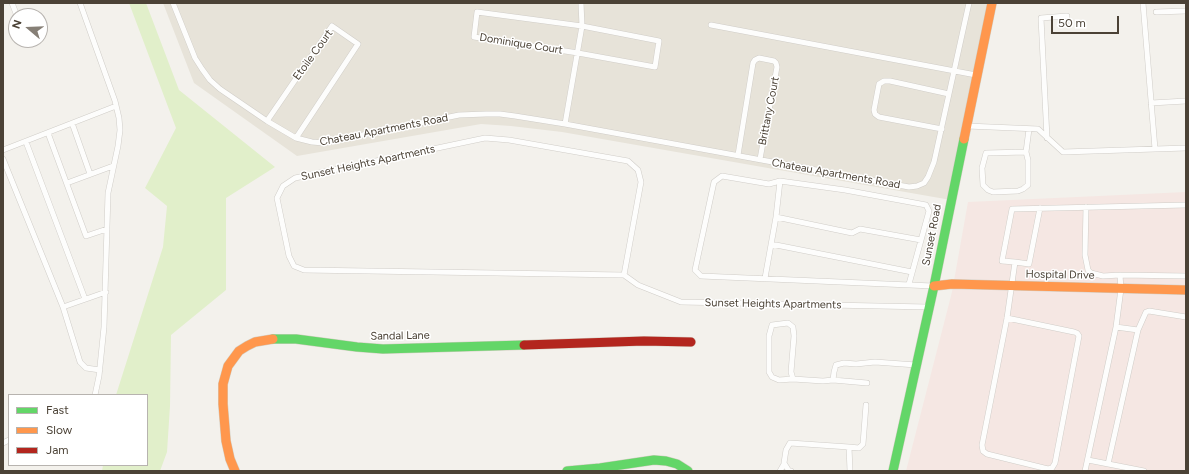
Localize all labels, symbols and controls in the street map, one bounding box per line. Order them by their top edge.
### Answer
north arrow [8,8,48,48]
scale bar [1053,8,1121,34]
text: 50 m [1058,16,1086,30]
text: N [10,18,25,30]
street label: Etoile Court [290,27,336,83]
street label: Dominique Court [478,31,564,57]
street label: Brittany Court [756,75,782,147]
street label: Chateau Apartments Road [319,111,449,149]
street label: Sunset Heights Apartments [300,142,436,184]
street label: Chateau Apartments Road [771,156,901,192]
street label: Sunset Road [920,203,944,267]
street label: Hospital Drive [1025,268,1095,282]
street label: Sunset Heights Apartments [705,296,841,312]
street label: Sandal Lane [370,329,430,343]
legend [8,394,148,466]
text: Fast [46,403,69,417]
text: Slow [46,423,72,437]
text: Jam [46,443,69,457]

